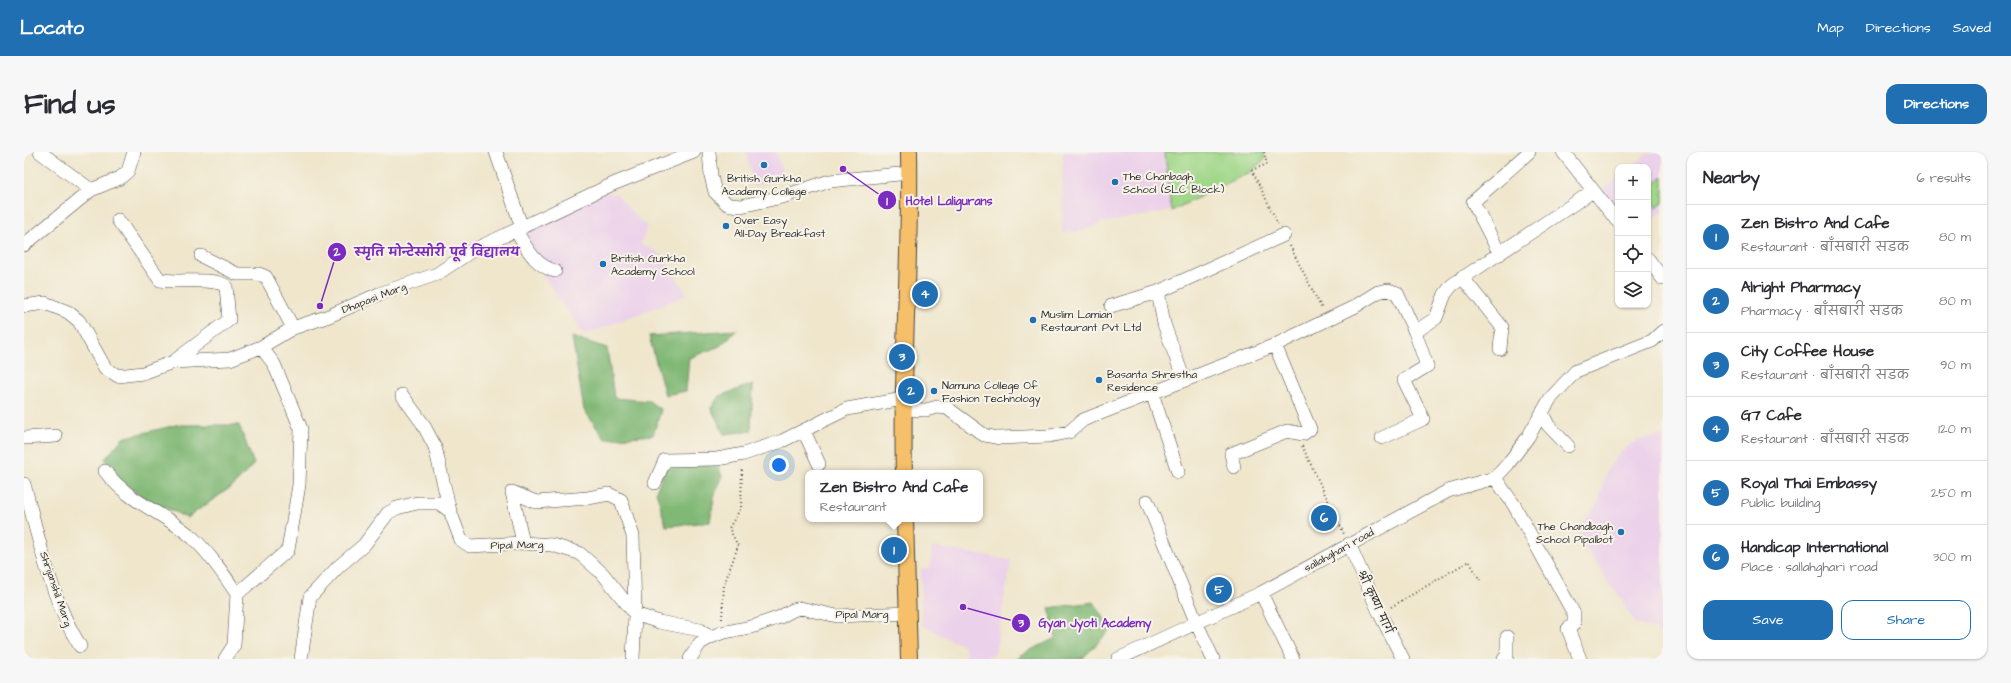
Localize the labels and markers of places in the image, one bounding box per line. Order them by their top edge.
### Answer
marker: British Gurkha Academy College [759,160,769,170]
place label: The Chanbagh School (SLC Block) [1123,169,1225,197]
place label: British Gurkha Academy College [721,171,807,200]
marker: The Chanbagh School (SLC Block) [1110,177,1120,187]
callout: Hotel Laligurans [877,188,1000,212]
place label: Over Easy All-Day Breakfast [734,213,826,242]
marker: Over Easy All-Day Breakfast [721,221,731,231]
callout: स्मृति मोन्टेस्सोरी पूर्व विद्यालय [327,240,528,264]
place label: British Gurkha Academy School [611,251,695,280]
marker: British Gurkha Academy School [598,259,608,269]
pin: 4 [912,279,938,309]
place label: Muslim Lamian Restaurant Pvt Ltd [1041,307,1142,335]
marker: Muslim Lamian Restaurant Pvt Ltd [1028,315,1038,325]
pin: 3 [889,342,915,372]
place label: Basanta Shrestha Residence [1107,367,1197,395]
marker: Basanta Shrestha Residence [1094,375,1104,385]
pin: 2 [898,376,924,406]
place label: Namuna College Of Fashion Technology [942,378,1040,407]
marker: Namuna College Of Fashion Technology [929,386,939,396]
pin: 6 [1311,503,1337,533]
place label: The Chandbagh School Pipalbot [1536,519,1614,547]
marker: The Chandbagh School Pipalbot [1616,527,1626,537]
pin: 1 [881,535,907,565]
pin: 5 [1206,575,1232,605]
callout: Gyan Jyoti Academy [1011,611,1160,635]

